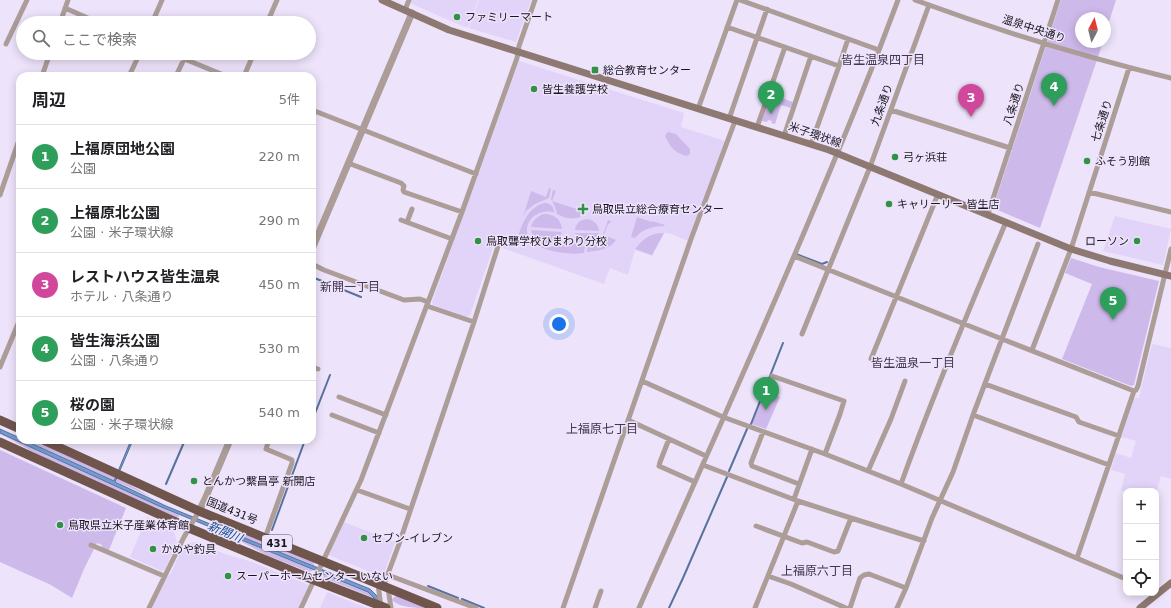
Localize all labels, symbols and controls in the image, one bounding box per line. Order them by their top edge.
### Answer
place label: ファミリーマート [465,11,553,24]
marker: ファミリーマート [452,12,462,22]
north arrow [1075,12,1111,48]
street label: 温泉中央通り [1001,13,1067,45]
search box [16,16,316,60]
icon: search [30,27,52,49]
text: ここで検索 [62,31,137,49]
district label: 皆生温泉四丁目 [841,53,925,67]
place label: 総合教育センター [603,64,691,77]
marker: 総合教育センター [590,65,600,75]
pin: 4 [1041,73,1067,106]
pin: 2 [758,81,784,114]
street label: 八条通り [1001,81,1027,127]
street label: 九条通り [868,82,896,128]
place label: 皆生養護学校 [542,83,608,96]
marker: 皆生養護学校 [529,84,539,94]
pin: 3 [958,84,984,117]
text: 周辺 [32,90,66,110]
text: 5件 [279,92,300,107]
street label: 七条通り [1089,98,1115,144]
street label: 米子環状線 [787,120,843,150]
text: 上福原団地公園 [70,140,175,158]
text: 1 [40,149,50,164]
text: 220 m [258,149,300,164]
place label: 弓ヶ浜荘 [903,151,947,164]
marker: 弓ヶ浜荘 [890,152,900,162]
place label: ふそう別館 [1095,155,1150,168]
marker: ふそう別館 [1082,156,1092,166]
text: 公園 [70,161,96,176]
place label: キャリーリー 皆生店 [897,198,1000,211]
marker: キャリーリー 皆生店 [884,199,894,209]
marker: 鳥取県立総合療育センター [577,203,589,215]
place label: 鳥取県立総合療育センター [592,203,724,216]
text: 上福原北公園 [70,204,160,222]
text: 2 [40,213,50,228]
text: 290 m [258,213,300,228]
text: 公園 · 米子環状線 [70,225,173,240]
place label: 鳥取聾学校ひまわり分校 [486,235,607,248]
place label: ローソン [1085,235,1129,248]
marker: 鳥取聾学校ひまわり分校 [473,236,483,246]
marker: ローソン [1132,236,1142,246]
text: レストハウス皆生温泉 [70,268,220,286]
text: 3 [40,277,50,292]
text: 450 m [258,277,300,292]
district label: 新開一丁目 [320,280,380,294]
pin: 5 [1100,287,1126,320]
text: ホテル · 八条通り [70,289,173,304]
your location [549,314,569,334]
text: 皆生海浜公園 [70,332,160,350]
text: 4 [40,341,50,356]
text: 530 m [258,341,300,356]
text: 公園 · 八条通り [70,353,160,368]
district label: 皆生温泉一丁目 [871,356,955,370]
pin: 1 [753,377,779,410]
text: 桜の園 [70,396,115,414]
text: 5 [40,405,50,420]
text: 540 m [258,405,300,420]
text: 公園 · 米子環状線 [70,417,173,432]
district label: 上福原七丁目 [566,422,638,436]
place label: とんかつ繫昌亭 新開店 [202,475,316,488]
marker: とんかつ繫昌亭 新開店 [189,476,199,486]
map controls [1123,488,1159,596]
button: + [1123,488,1159,524]
street label: 国道431号 [205,495,259,527]
place label: 鳥取県立米子産業体育館 [68,519,189,532]
water label: 新開川 [206,519,246,546]
marker: 鳥取県立米子産業体育館 [55,520,65,530]
button: − [1123,524,1159,560]
place label: セブン-イレブン [372,532,453,545]
marker: セブン-イレブン [359,533,369,543]
road number: 431 [262,535,292,551]
place label: かめや釣具 [161,543,216,556]
marker: かめや釣具 [148,544,158,554]
button: locate [1123,560,1159,596]
district label: 上福原六丁目 [781,564,853,578]
place label: スーパーホームセンター いない [236,570,393,583]
marker: スーパーホームセンター いない [223,571,233,581]

